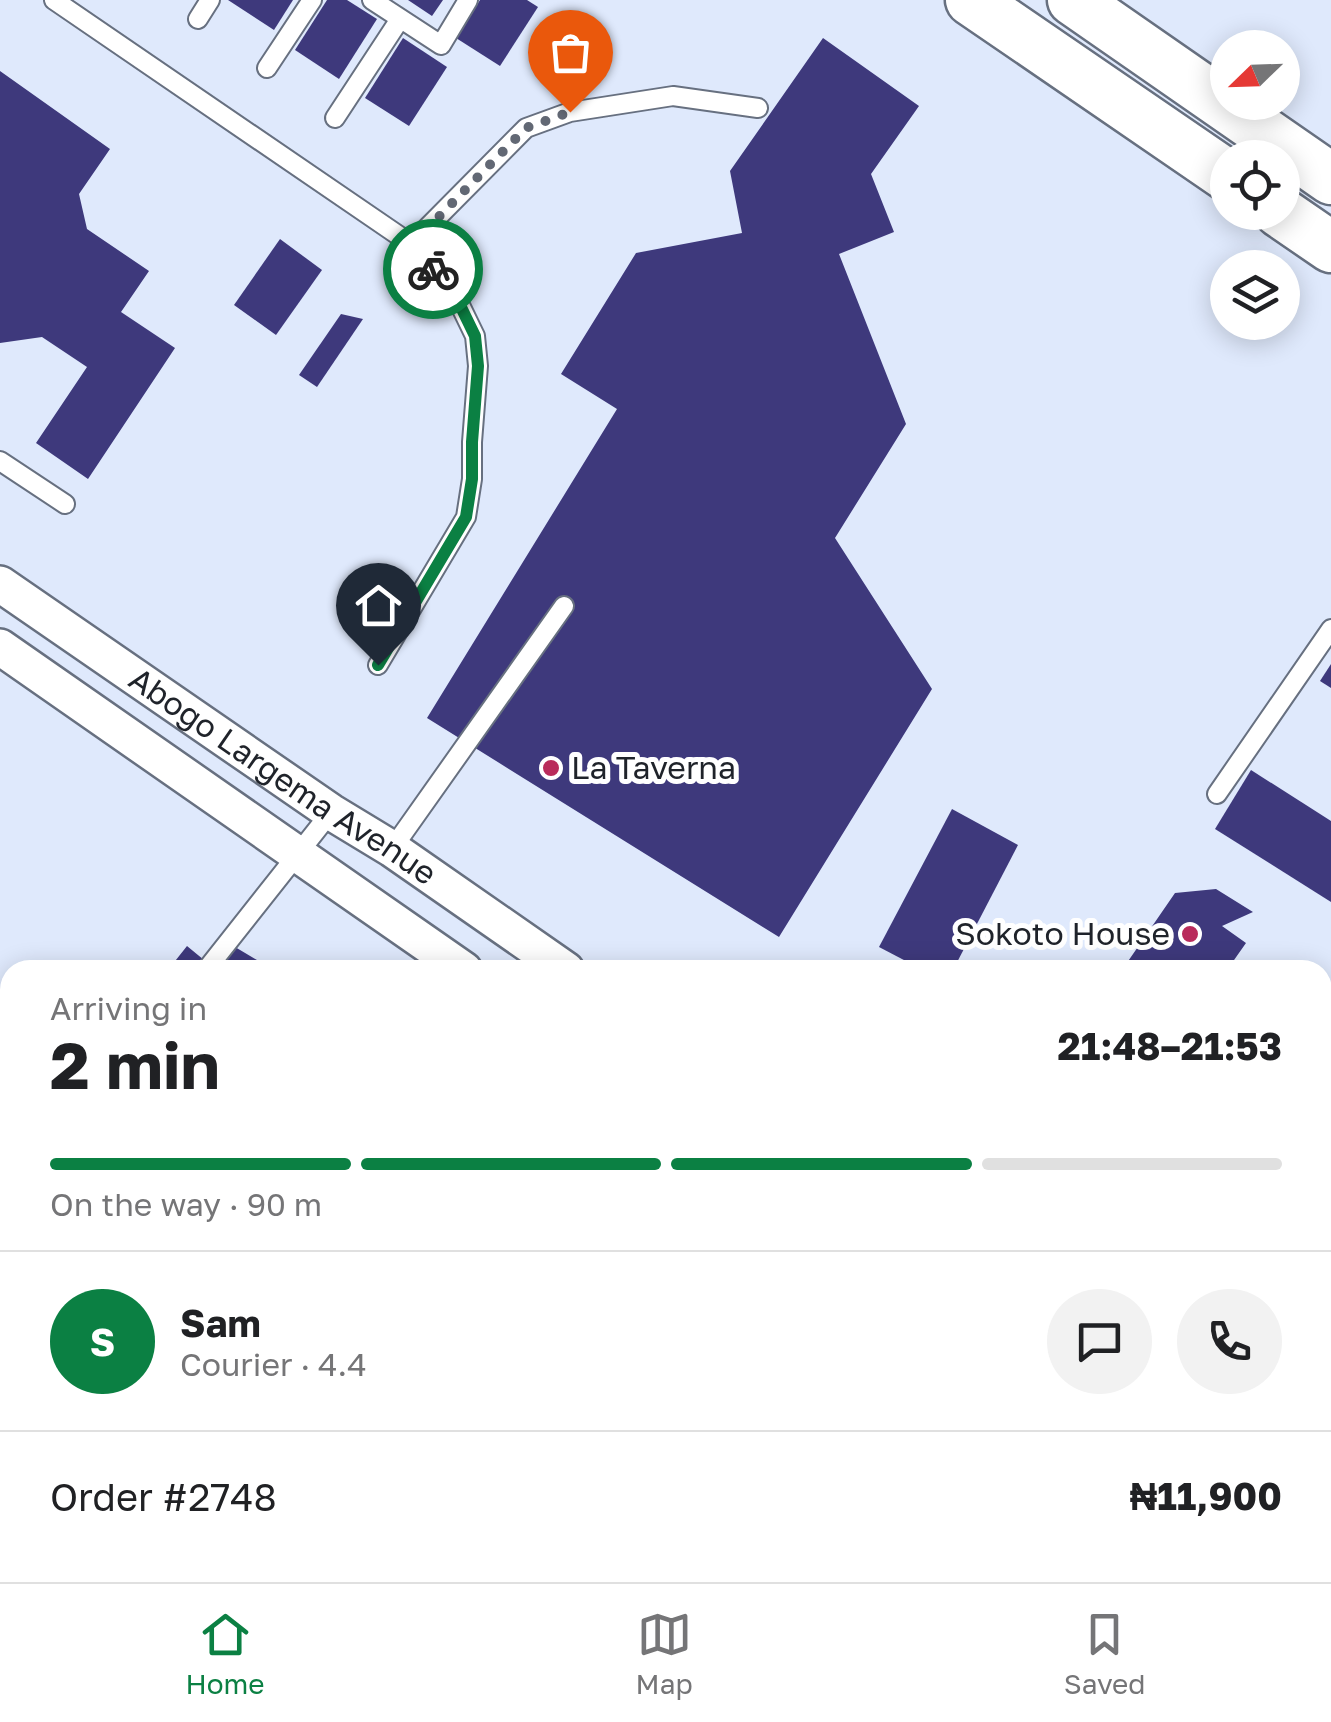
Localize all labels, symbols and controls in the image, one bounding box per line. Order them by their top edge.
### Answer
pin [528,10,613,113]
icon: bag [543,25,598,80]
north arrow [1210,30,1300,120]
map controls [1210,30,1300,340]
button: locate [1210,140,1300,230]
courier [383,219,483,319]
icon: bike [406,242,461,297]
button: layers [1210,250,1300,340]
pin [336,563,421,666]
icon: home [351,578,406,633]
street label: Abogo Largema Avenue [122,659,444,892]
place label: La Taverna [571,748,736,786]
marker: La Taverna [540,757,562,779]
place label: Sokoto House [955,914,1170,952]
marker: Sokoto House [1179,923,1201,945]
text: Arriving in [50,989,207,1027]
text: 21:48–21:53 [1058,1023,1282,1068]
text: 2 min [50,1025,220,1103]
text: On the way · 90 m [50,1185,322,1223]
button: chat [1047,1289,1152,1394]
button: phone [1177,1289,1282,1394]
text: Sam [180,1300,261,1345]
text: S [90,1319,115,1364]
text: Courier · 4.4 [180,1345,367,1383]
text: ₦11,900 [1130,1473,1282,1518]
text: Order #2748 [50,1474,277,1519]
tab: Home [186,1607,265,1700]
tab: Map [636,1607,693,1700]
tab: Saved [1064,1607,1146,1700]

